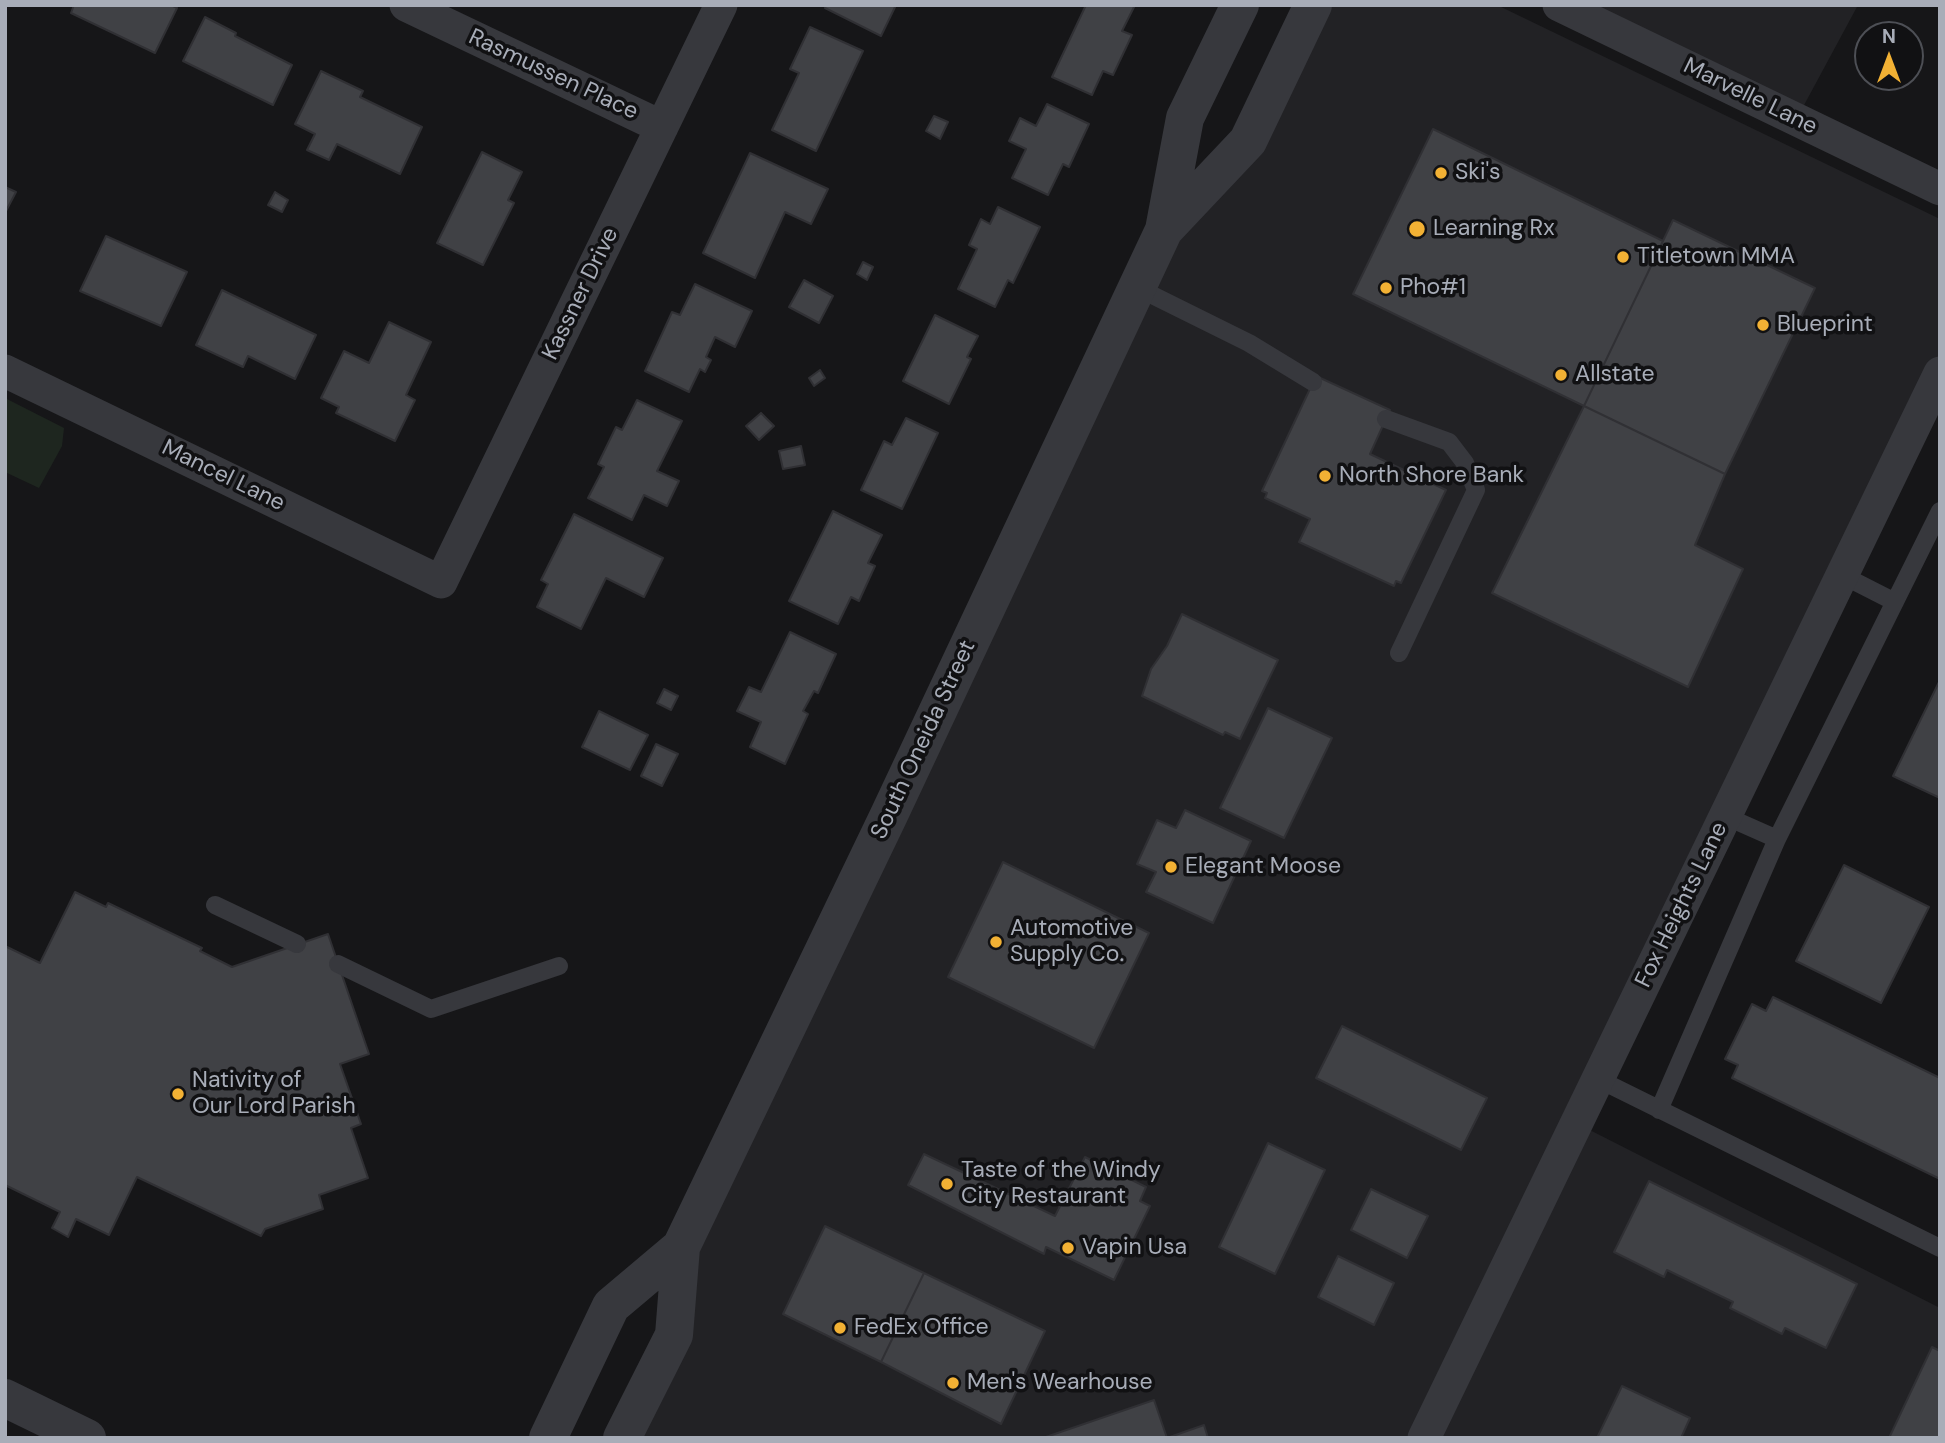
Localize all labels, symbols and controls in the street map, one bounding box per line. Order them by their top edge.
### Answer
north arrow [1854,21,1924,91]
street label: Rasmussen Place [464,24,642,126]
text: N [1882,24,1896,49]
street label: Marvelle Lane [1679,53,1821,141]
place label: Ski's [1455,159,1501,187]
marker: Ski's [1433,165,1449,181]
place label: Learning Rx [1433,215,1555,243]
marker: Learning Rx [1407,219,1427,239]
street label: Kassner Drive [537,223,625,365]
place label: Titletown MMA [1637,243,1795,271]
marker: Titletown MMA [1615,249,1631,265]
place label: Pho#1 [1400,274,1466,302]
marker: Pho#1 [1378,280,1394,296]
place label: Blueprint [1777,311,1873,339]
marker: Blueprint [1755,317,1771,333]
place label: Allstate [1575,361,1655,389]
marker: Allstate [1553,367,1569,383]
street label: Mancel Lane [157,434,289,518]
place label: North Shore Bank [1339,462,1524,490]
marker: North Shore Bank [1317,468,1333,484]
street label: South Oneida Street [866,636,982,844]
street label: Fox Heights Lane [1630,818,1734,992]
place label: Elegant Moose [1185,853,1341,881]
marker: Elegant Moose [1163,859,1179,875]
place label: Automotive Supply Co. [1010,915,1133,969]
marker: Automotive Supply Co. [988,934,1004,950]
place label: Nativity of Our Lord Parish [192,1067,356,1121]
marker: Nativity of Our Lord Parish [170,1086,186,1102]
place label: Taste of the Windy City Restaurant [961,1157,1161,1211]
marker: Taste of the Windy City Restaurant [939,1176,955,1192]
place label: Vapin Usa [1082,1234,1187,1262]
marker: Vapin Usa [1060,1240,1076,1256]
place label: FedEx Office [854,1314,989,1342]
marker: FedEx Office [832,1320,848,1336]
place label: Men's Wearhouse [967,1369,1153,1397]
marker: Men's Wearhouse [945,1375,961,1391]

